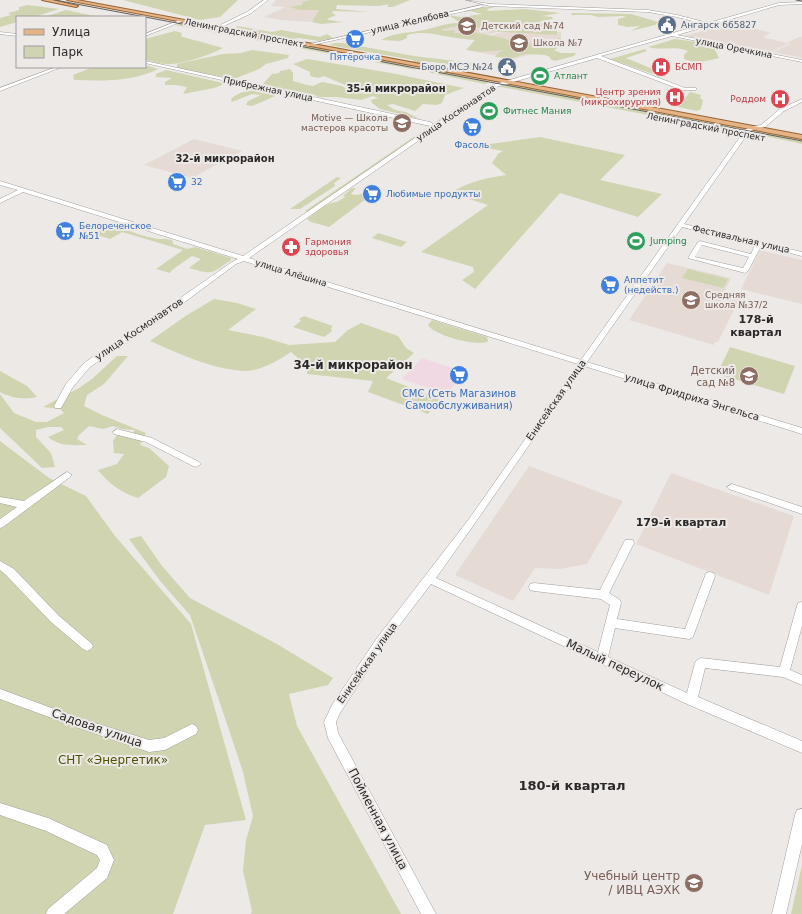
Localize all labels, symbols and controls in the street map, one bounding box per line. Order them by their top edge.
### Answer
street label: улица Желябова [370,8,450,36]
public building icon: Ангарск 665827 [656,14,678,36]
school or university icon: Детский сад №74 [456,15,478,37]
legend [16,16,146,68]
street label: Ленинградский проспект [184,17,304,49]
place label: Ангарск 665827 [681,20,757,30]
place label: Детский сад №74 [481,21,564,31]
text: Улица [52,25,90,39]
supermarket icon: Пятёрочка [344,28,366,50]
school or university icon: Школа №7 [508,32,530,54]
street label: улица Оречкина [695,36,773,60]
place label: Школа №7 [533,38,583,48]
text: Парк [52,45,83,59]
place label: Пятёрочка [330,52,380,62]
public building icon: Бюро МСЭ №24 [496,56,518,78]
hospital icon: БСМП [650,56,672,78]
place label: Бюро МСЭ №24 [421,62,493,72]
place label: БСМП [675,62,702,72]
sports icon: Атлант [529,65,551,87]
place label: Атлант [554,71,588,81]
street label: Прибрежная улица [222,75,314,103]
district label: 35-й микрорайон [346,83,446,94]
street label: улица Космонавтов [415,83,497,143]
hospital icon: Центр зрения (микрохирургия) [664,86,686,108]
place label: Центр зрения (микрохирургия) [581,87,661,107]
hospital icon: Роддом [769,88,791,110]
place label: Роддом [730,94,766,104]
sports icon: Фитнес Мания [478,100,500,122]
place label: Фитнес Мания [503,106,572,116]
street label: Ленинградский проспект [646,111,766,143]
school or university icon: Motive — Школа мастеров красоты [391,112,413,134]
place label: Motive — Школа мастеров красоты [301,113,388,133]
supermarket icon: Фасоль [461,116,483,138]
place label: Фасоль [455,140,489,150]
district label: 32-й микрорайон [175,153,275,164]
supermarket icon: 32 [166,171,188,193]
place label: 32 [191,177,202,187]
supermarket icon: Любимые продукты [361,183,383,205]
place label: Любимые продукты [386,189,480,199]
supermarket icon: Белореченское №51 [54,220,76,242]
place label: Белореченское №51 [79,221,152,241]
street label: Фестивальная улица [691,223,791,255]
sports icon: Jumping [625,230,647,252]
pharmacy icon: Гармония здоровья [280,236,302,258]
place label: Jumping [649,236,687,246]
place label: Гармония здоровья [305,237,351,257]
street label: улица Алёшина [254,257,328,289]
supermarket icon: Аппетит (недейств.) [599,274,621,296]
place label: Аппетит (недейств.) [624,275,678,295]
school or university icon: Средняя школа №37/2 [680,289,702,311]
place label: Средняя школа №37/2 [705,290,768,310]
street label: улица Космонавтов [93,295,185,363]
district label: 178-й квартал [730,313,782,339]
street label: Енисейская улица [524,357,588,443]
district label: 34-й микрорайон [293,358,413,372]
supermarket icon: СМС (Сеть Магазинов Самообслуживания) [448,364,470,386]
place label: Детский сад №8 [691,365,735,388]
school or university icon: Детский сад №8 [738,365,760,387]
street label: улица Фридриха Энгельса [623,371,761,423]
place label: СМС (Сеть Магазинов Самообслуживания) [402,388,516,411]
district label: 179-й квартал [636,516,726,529]
street label: Енисейская улица [335,620,399,706]
street label: Малый переулок [564,636,666,694]
street label: Садовая улица [50,706,144,750]
park label: СНТ «Энергетик» [58,753,168,767]
street label: Пойменная улица [345,766,411,872]
district label: 180-й квартал [518,778,626,793]
place label: Учебный центр / ИВЦ АЭХК [584,869,680,897]
school or university icon: Учебный центр / ИВЦ АЭХК [683,872,705,894]

